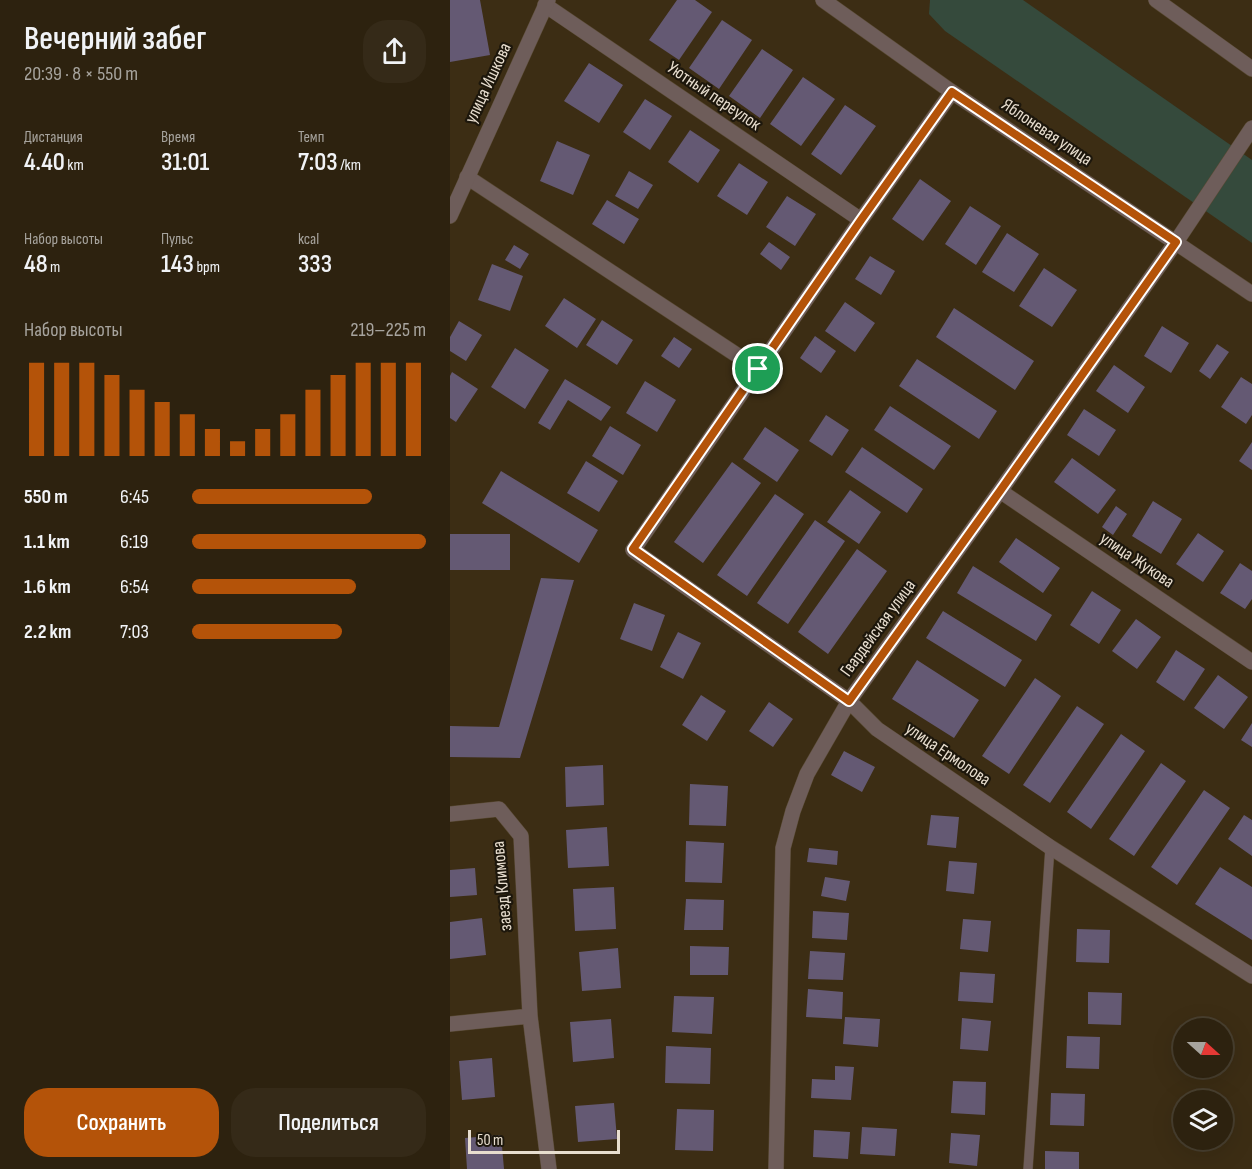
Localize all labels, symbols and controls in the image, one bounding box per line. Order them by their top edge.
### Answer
text: Вечерний забег [24,19,206,59]
button: share [363,20,426,83]
street label: улица Ишкова [460,39,516,127]
street label: Уютный переулок [663,57,765,135]
text: 20:39 · 8 × 550 m [24,62,138,86]
street label: Яблоневая улица [998,94,1096,170]
text: Дистанция [24,128,83,147]
text: Время [161,128,195,147]
text: Темп [298,128,324,147]
text: 4.40 [24,147,65,178]
text: 31:01 [161,147,209,178]
text: 7:03 [298,147,338,178]
text: km [65,156,84,175]
text: /km [338,156,361,175]
text: Набор высоты [24,230,103,249]
text: Пульс [161,230,194,249]
text: kcal [298,230,319,249]
text: 48 [24,249,48,280]
text: 143 [161,249,194,280]
text: 333 [298,249,332,280]
text: m [48,258,60,277]
text: bpm [194,258,220,277]
text: Набор высоты [24,318,123,342]
text: 219–225 m [350,318,426,342]
pin [732,343,783,394]
icon: arrive [741,352,774,385]
text: 550 m [24,485,67,509]
text: 6:45 [120,485,149,509]
street label: улица Жукова [1096,528,1178,592]
text: 1.1 km [24,530,70,554]
text: 6:19 [120,530,148,554]
text: 1.6 km [24,575,71,599]
text: 6:54 [120,575,149,599]
street label: Гвардейская улица [836,575,920,680]
text: 2.2 km [24,620,71,644]
text: 7:03 [120,620,149,644]
street label: улица Ермолова [901,718,995,790]
street label: заезд Климова [488,840,516,932]
north arrow [1173,1018,1233,1078]
map controls [1173,1018,1233,1150]
button: Сохранить [24,1088,219,1157]
button: Поделиться [231,1088,426,1157]
button: layers [1173,1090,1233,1150]
scale bar [468,1127,620,1154]
text: 50 m [477,1131,503,1150]

